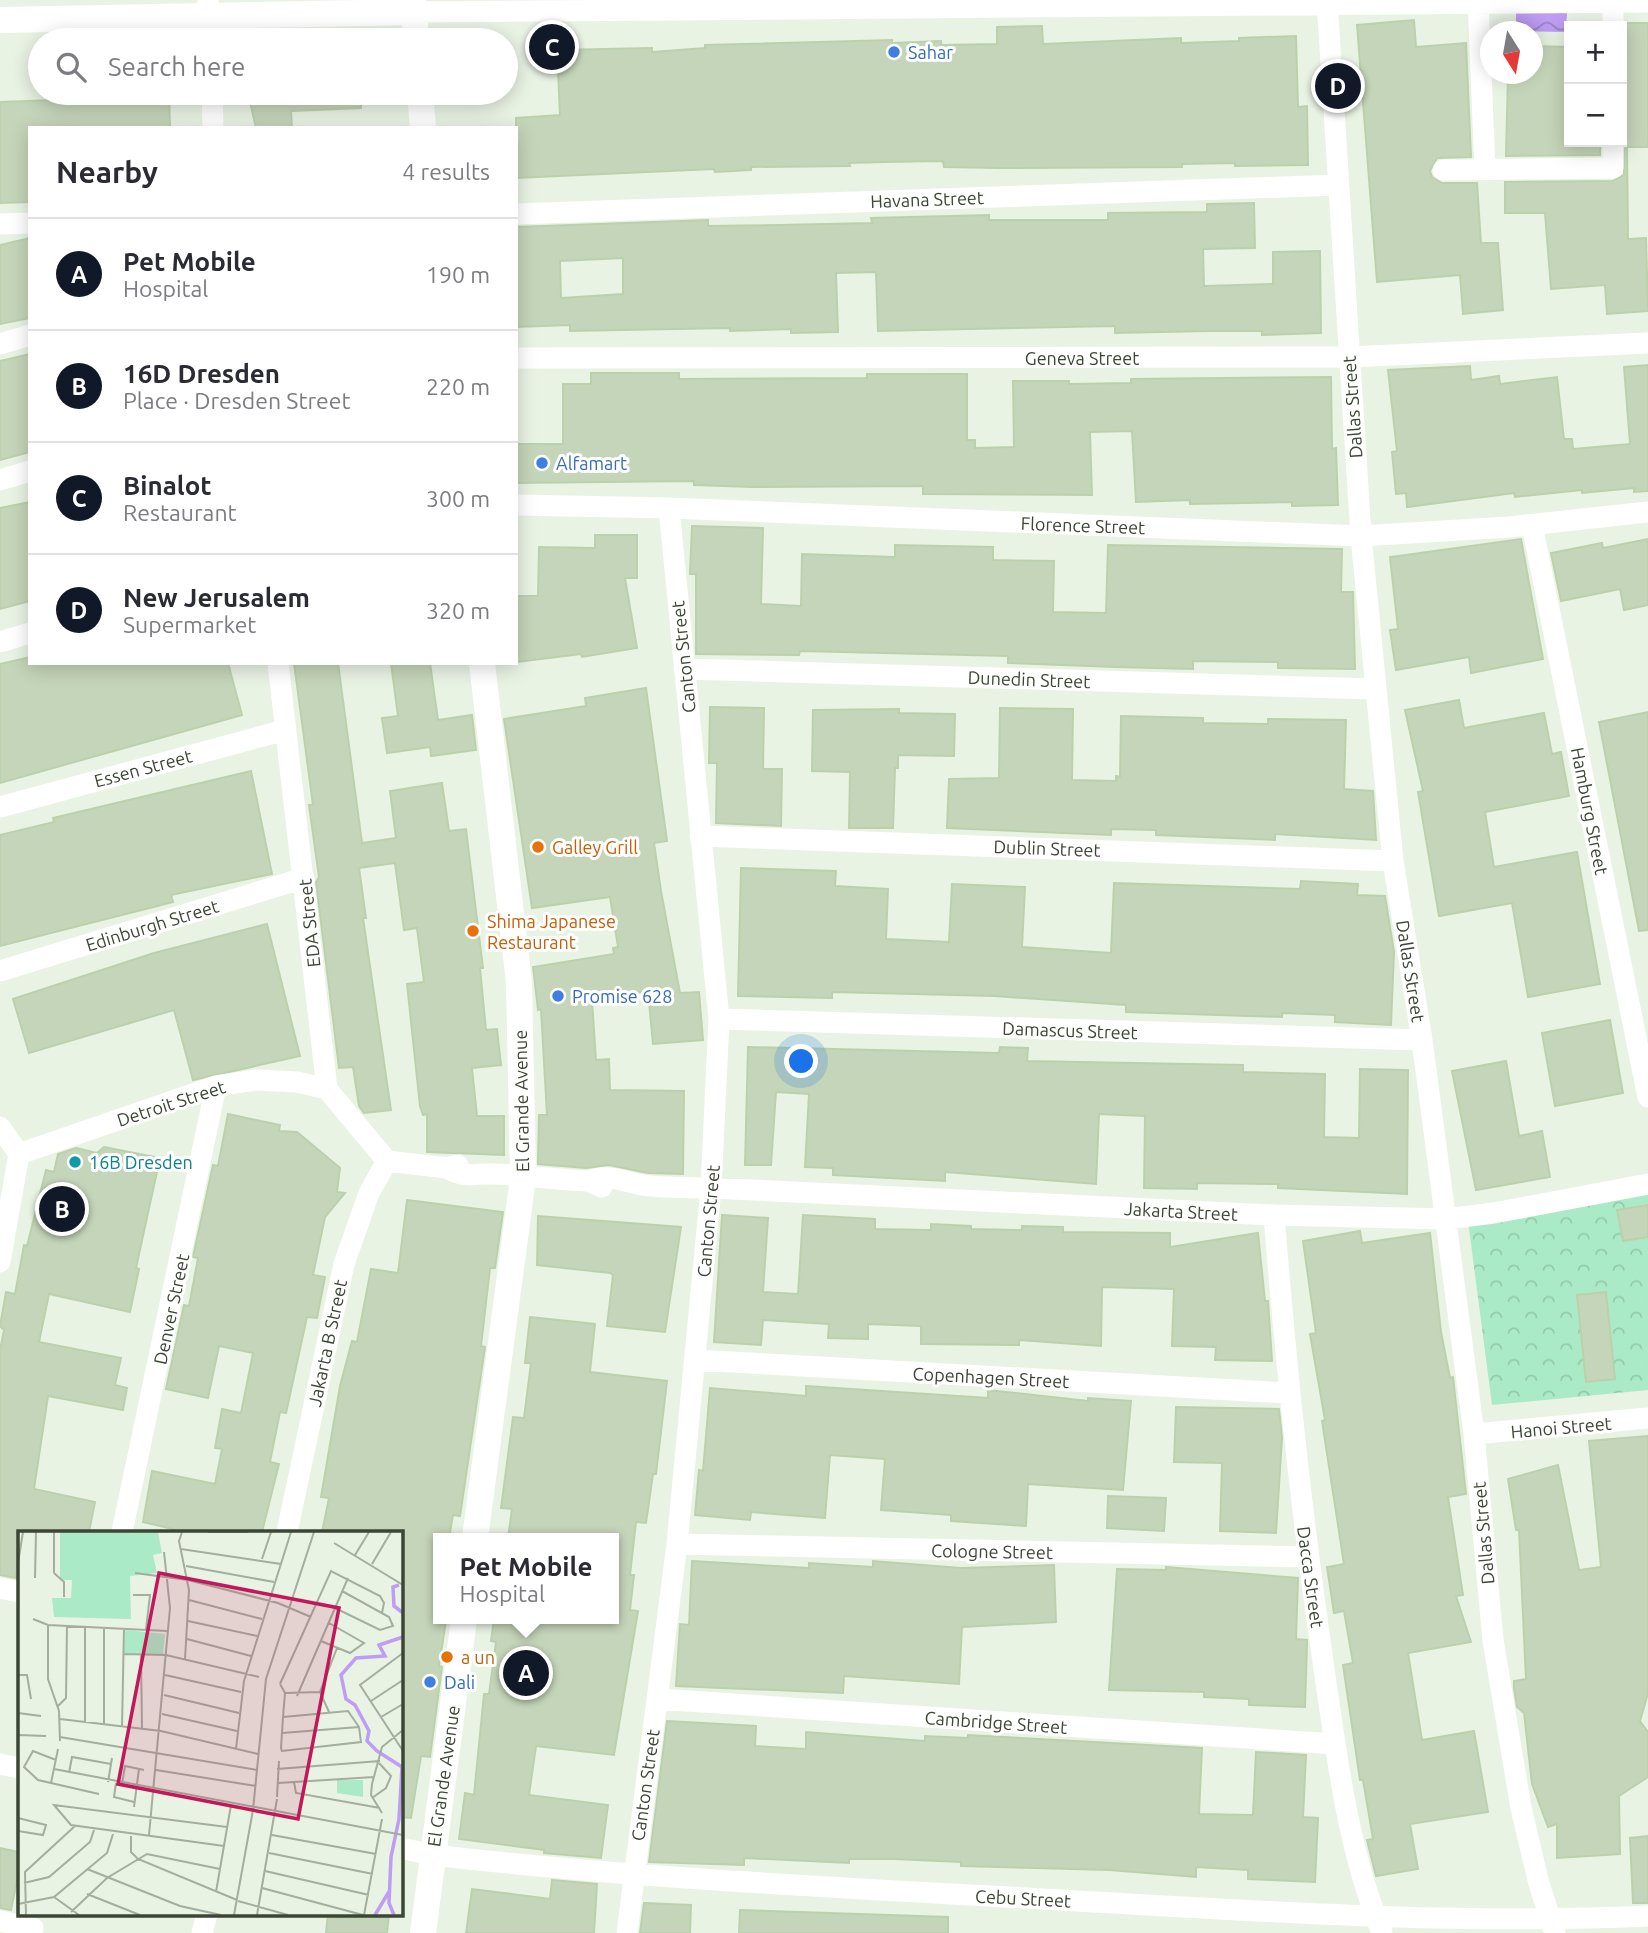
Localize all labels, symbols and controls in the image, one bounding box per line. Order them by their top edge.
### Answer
pin: C [529,21,575,73]
north arrow [1480,21,1543,84]
map controls [1564,21,1627,147]
button: + [1564,21,1627,84]
search box [28,28,518,105]
place label: Sahar [908,42,953,62]
marker: Sahar [886,44,902,60]
icon: search [52,48,90,86]
text: Search here [108,52,245,81]
pin: D [1315,60,1361,112]
button: − [1564,84,1627,147]
text: Nearby [56,155,158,189]
text: 4 results [402,159,490,184]
street label: Havana Street [870,187,984,211]
text: Pet Mobile [123,247,256,276]
text: A [71,262,87,287]
text: 190 m [426,262,490,287]
text: Hospital [123,276,208,301]
street label: Geneva Street [1025,348,1139,368]
street label: Dallas Street [1338,355,1366,459]
text: 16D Dresden [123,359,280,388]
text: B [71,374,87,399]
text: 220 m [426,374,490,399]
text: Place · Dresden Street [123,388,351,413]
place label: Alfamart [556,453,627,473]
marker: Alfamart [534,455,550,471]
text: Binalot [123,471,212,500]
text: C [72,486,86,511]
text: 300 m [426,486,490,511]
text: Restaurant [123,500,237,525]
street label: Florence Street [1021,513,1145,537]
text: New Jerusalem [123,583,310,612]
text: D [71,598,87,623]
text: 320 m [426,598,490,623]
street label: Canton Street [667,600,699,714]
text: Supermarket [123,612,256,637]
street label: Dunedin Street [967,667,1091,691]
street label: Essen Street [92,745,194,791]
street label: Hamburg Street [1568,745,1612,877]
street label: Dublin Street [993,836,1101,860]
place label: Galley Grill [552,837,638,857]
marker: Galley Grill [530,839,546,855]
street label: EDA Street [294,878,324,968]
street label: Edinburgh Street [83,895,221,955]
place label: Shima Japanese Restaurant [487,911,616,952]
street label: Dallas Street [1393,919,1429,1023]
marker: Shima Japanese Restaurant [465,923,481,939]
place label: Promise 628 [572,986,672,1006]
marker: Promise 628 [550,988,566,1004]
street label: Damascus Street [1002,1018,1138,1042]
street label: El Grande Avenue [510,1030,532,1172]
your location [784,1044,818,1078]
street label: Detroit Street [114,1076,228,1130]
place label: 16B Dresden [89,1152,193,1172]
marker: 16B Dresden [67,1154,83,1170]
street label: Canton Street [693,1164,723,1278]
pin: B [39,1183,85,1235]
street label: Jakarta Street [1124,1198,1238,1224]
street label: Denver Street [149,1252,193,1366]
street label: Jakarta B Street [304,1278,350,1408]
street label: Copenhagen Street [912,1363,1070,1391]
street label: Hanoi Street [1510,1413,1612,1441]
street label: Dallas Street [1469,1481,1497,1585]
street label: Dacca Street [1294,1525,1328,1629]
inset map [18,1531,402,1916]
popup [433,1533,619,1624]
street label: Cologne Street [931,1540,1053,1562]
text: Pet Mobile [460,1552,592,1581]
text: Hospital [460,1581,545,1606]
place label: a un [461,1647,495,1667]
pin: A [503,1647,549,1699]
marker: a un [439,1649,455,1665]
place label: Dali [444,1672,475,1692]
marker: Dali [422,1674,438,1690]
street label: El Grande Avenue [423,1704,463,1848]
street label: Cambridge Street [924,1707,1068,1737]
street label: Canton Street [627,1728,663,1842]
street label: Cebu Street [974,1885,1072,1911]

